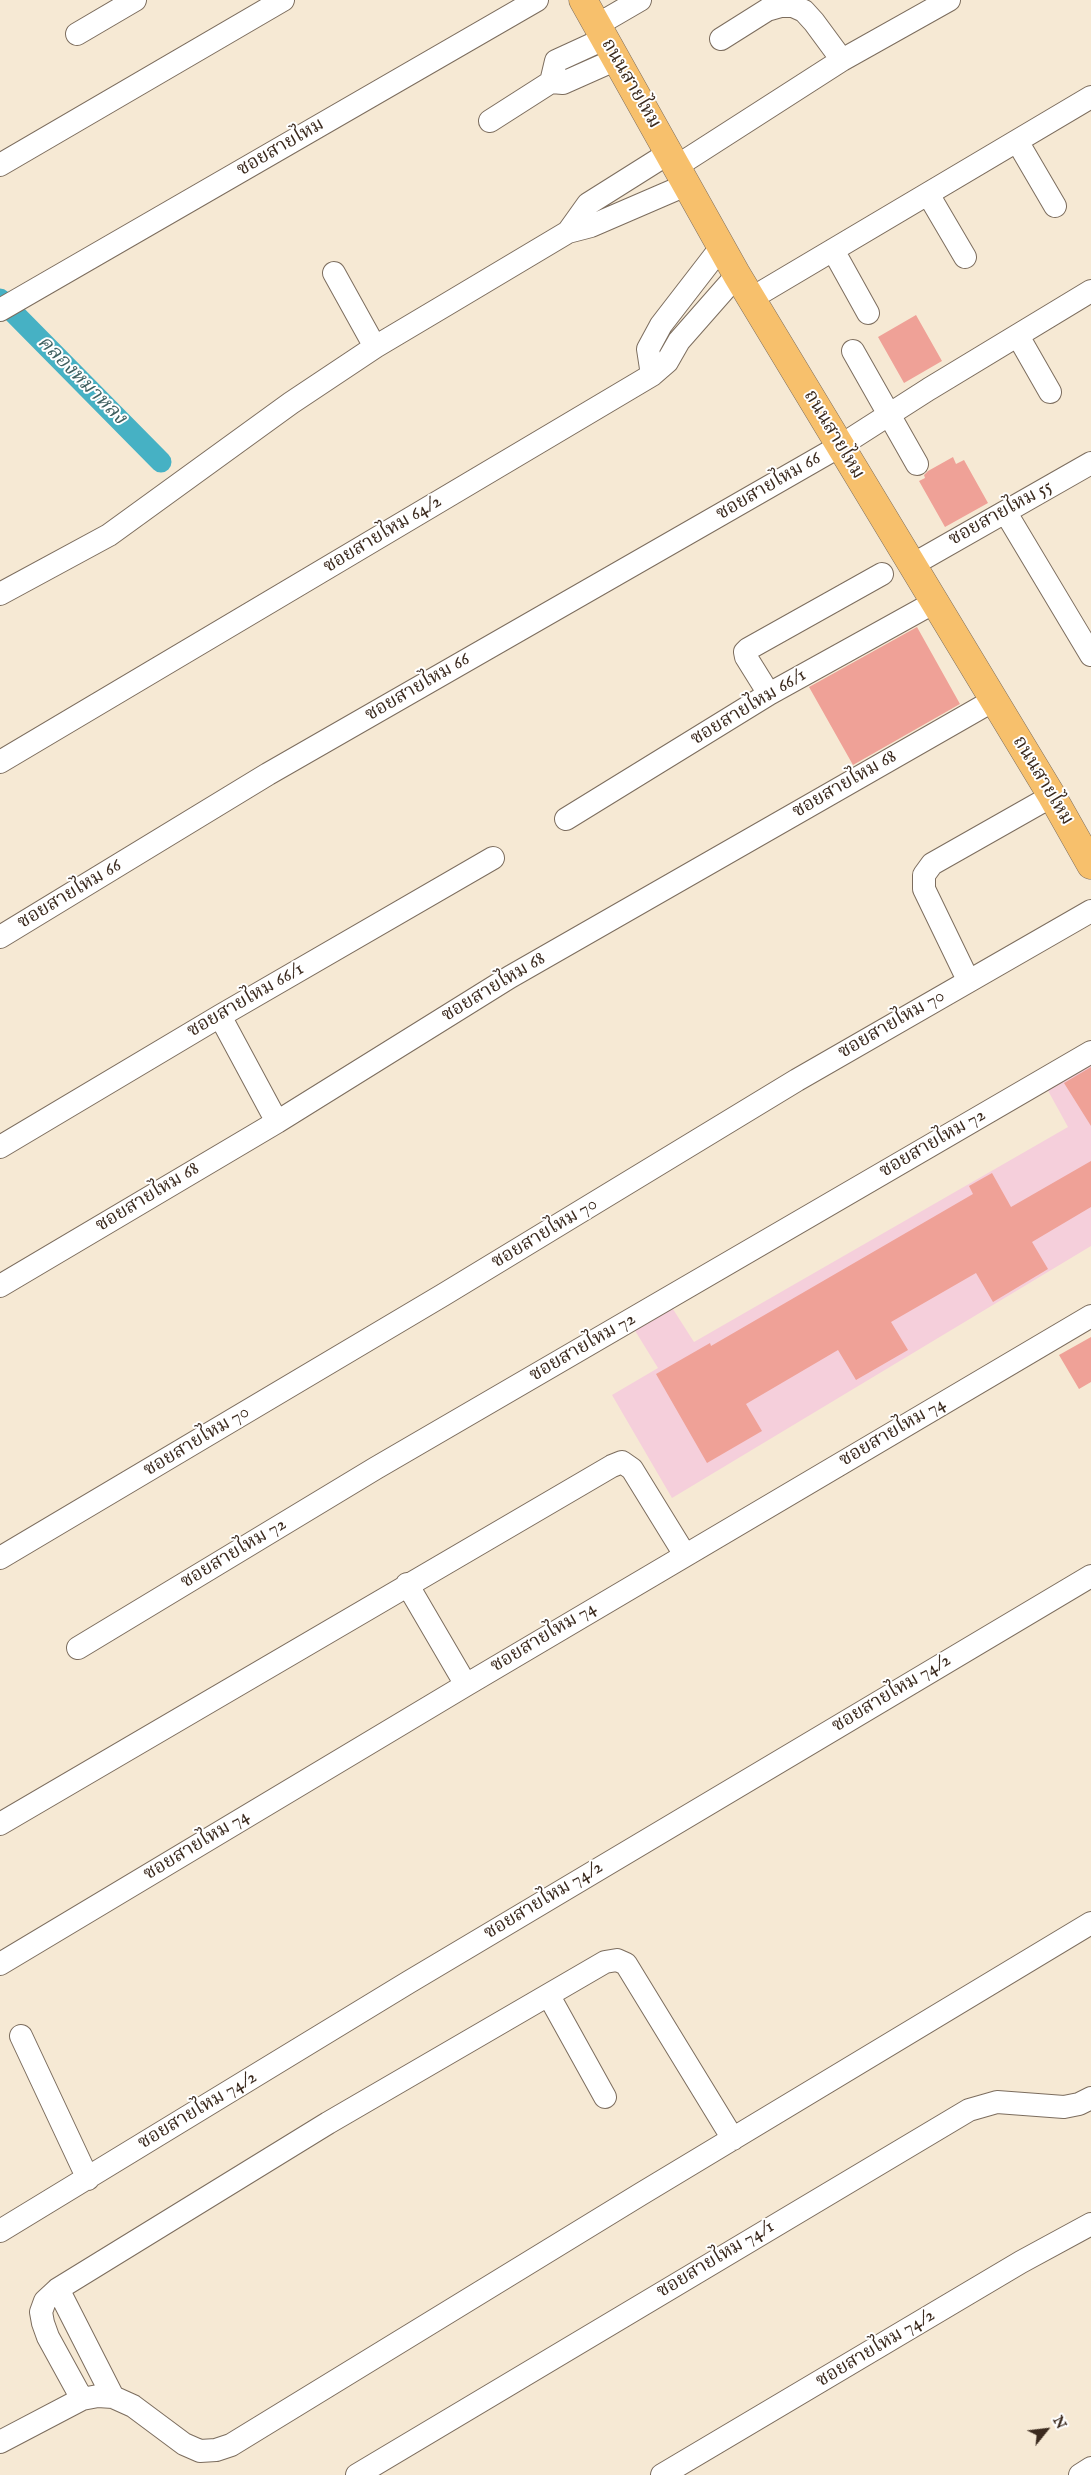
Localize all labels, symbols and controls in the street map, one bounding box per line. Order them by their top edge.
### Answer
street label: ถนนสายไหม [595,35,665,133]
street label: ซอยสายไหม [233,114,329,182]
water label: คลองหมาหลง [31,331,131,431]
street label: ถนนสายไหม [798,386,868,484]
street label: ซอยสายไหม 66 [713,448,825,526]
street label: ซอยสายไหม 55 [945,476,1057,552]
street label: ซอยสายไหม 64/2 [320,491,446,579]
street label: ซอยสายไหม 66 [362,649,474,727]
street label: ซอยสายไหม 66/1 [687,665,811,751]
street label: ถนนสายไหม [1007,732,1077,830]
street label: ซอยสายไหม 68 [789,746,901,824]
street label: ซอยสายไหม 66 [14,855,126,935]
street label: ซอยสายไหม 68 [438,948,550,1028]
street label: ซอยสายไหม 66/1 [184,958,308,1044]
street label: ซอยสายไหม 70 [835,985,949,1065]
street label: ซอยสายไหม 72 [876,1104,990,1184]
street label: ซอยสายไหม 68 [92,1158,204,1238]
street label: ซอยสายไหม 70 [488,1193,602,1275]
street label: ซอยสายไหม 72 [526,1308,640,1388]
street label: ซอยสายไหม 74 [836,1393,950,1473]
street label: ซอยสายไหม 70 [140,1401,254,1483]
street label: ซอยสายไหม 72 [177,1514,291,1594]
street label: ซอยสายไหม 74 [487,1597,601,1679]
street label: ซอยสายไหม 74/2 [828,1650,956,1738]
street label: ซอยสายไหม 74 [140,1805,254,1887]
street label: ซอยสายไหม 74/2 [480,1857,608,1945]
street label: ซอยสายไหม 74/2 [134,2067,262,2155]
street label: ซอยสายไหม 74/1 [653,2216,779,2304]
street label: ซอยสายไหม 74/2 [812,2305,940,2393]
north arrow [1021,2405,1071,2455]
text: N [1048,2413,1070,2432]

